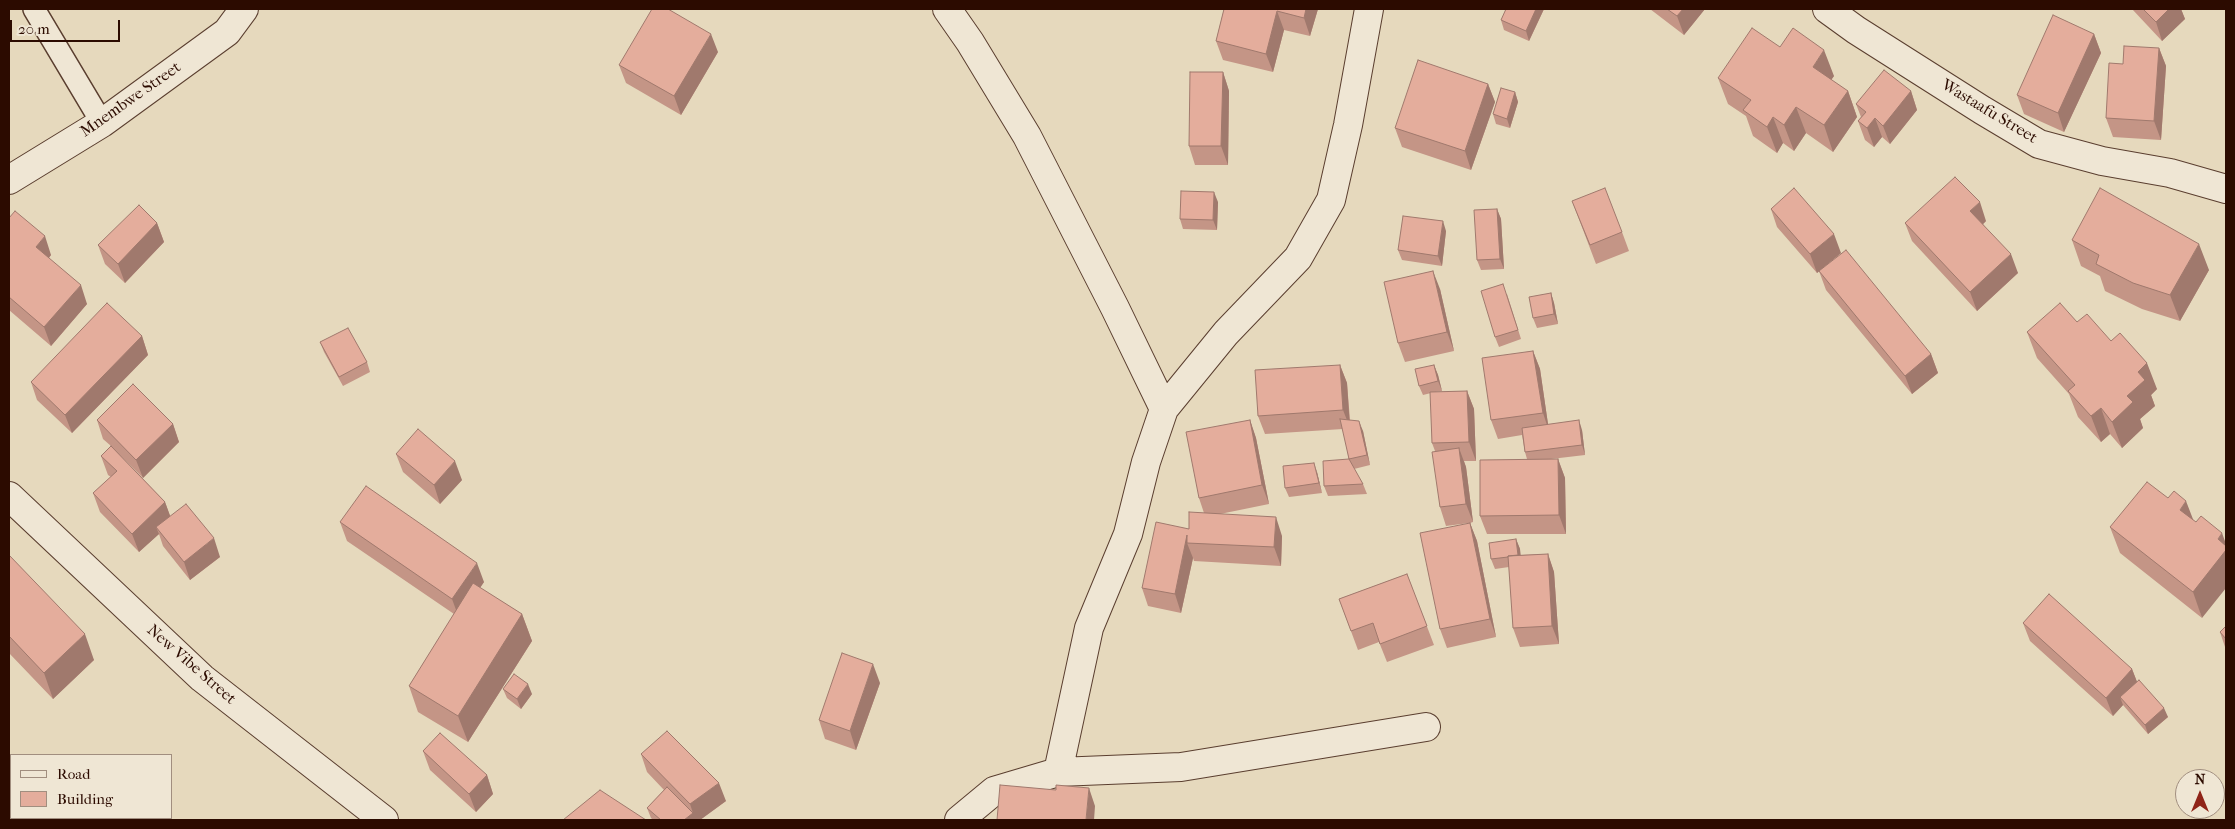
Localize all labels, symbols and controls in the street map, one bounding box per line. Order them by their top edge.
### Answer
scale bar [12,10,122,42]
text: 20 m [18,20,50,38]
street label: Mnembwe Street [77,58,185,142]
street label: Wastaafu Street [1938,76,2040,148]
street label: New Vibe Street [142,621,240,709]
legend [10,754,172,819]
text: Road [57,765,90,783]
north arrow [2175,769,2225,819]
text: N [2195,771,2205,788]
text: Building [57,790,113,808]

